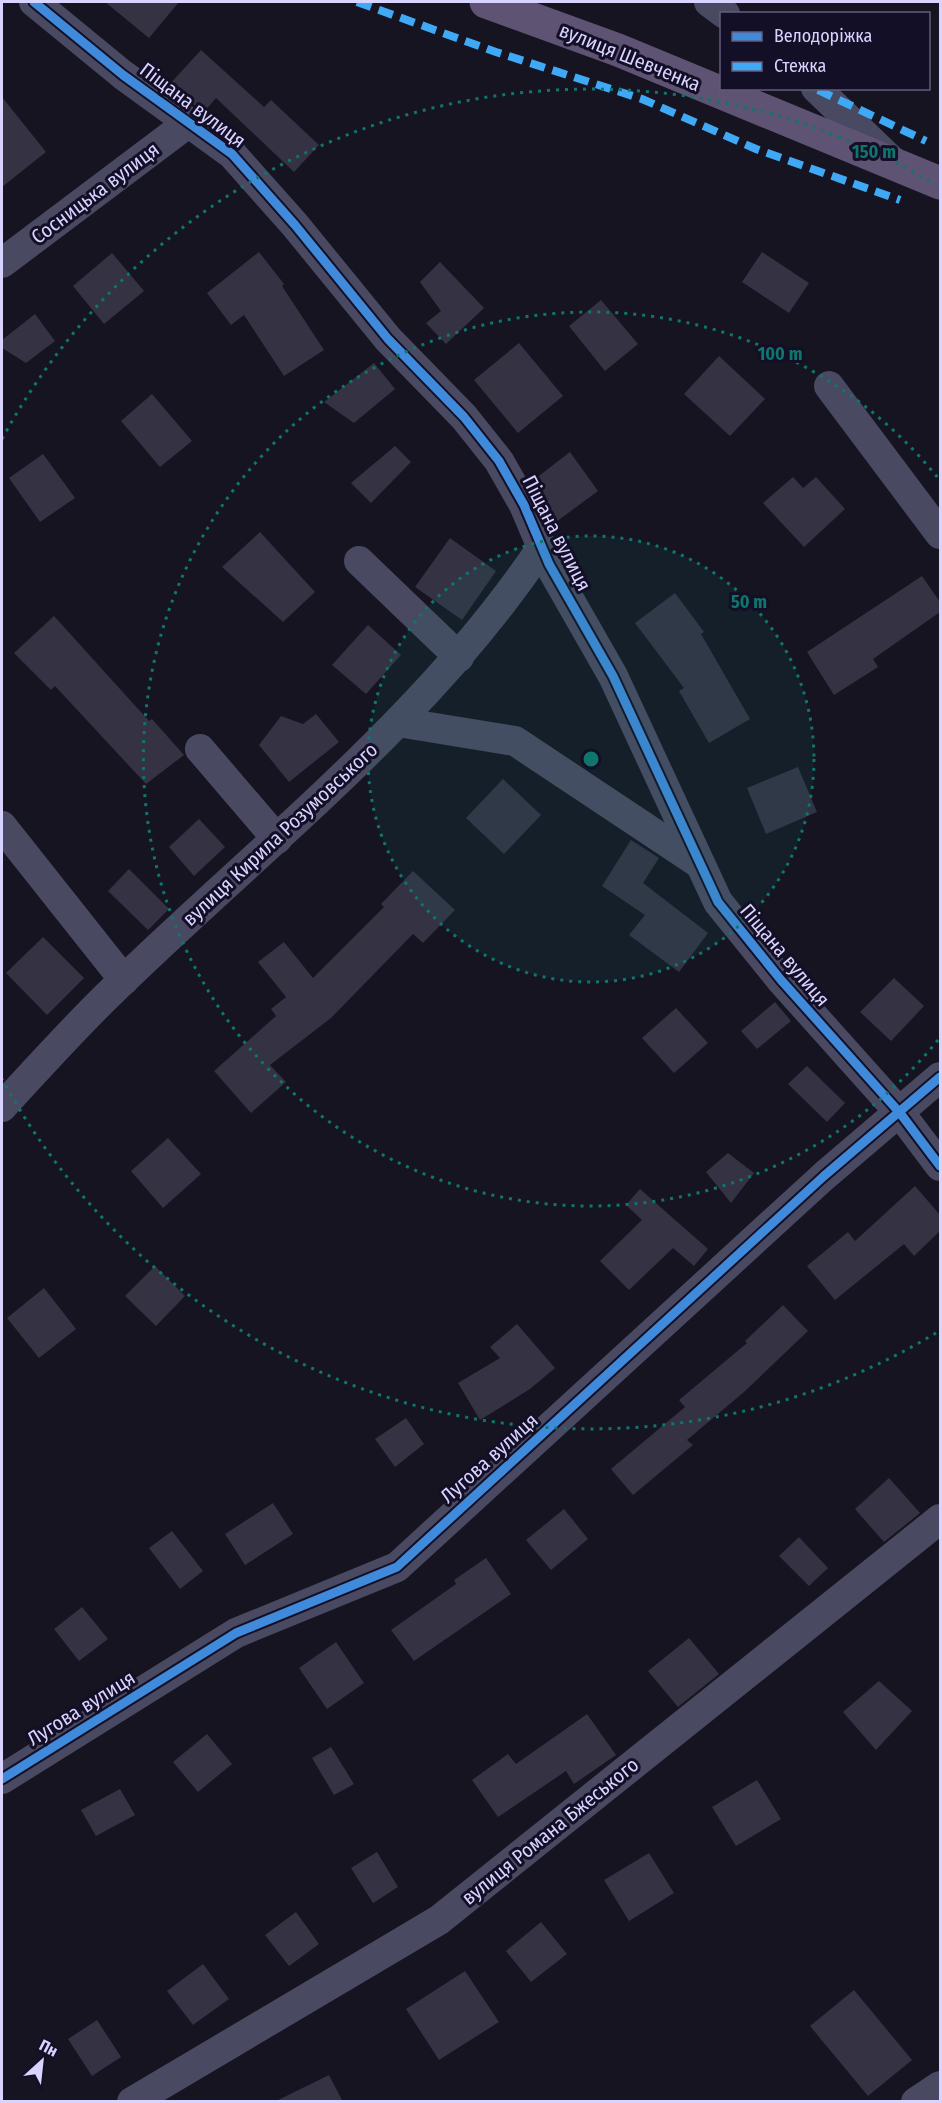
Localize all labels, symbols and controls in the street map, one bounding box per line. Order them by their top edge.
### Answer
legend [720,12,930,90]
street label: вулиця Шевченка [556,18,704,96]
text: Велодоріжка [774,25,872,47]
text: Стежка [774,55,827,77]
street label: Піщана вулиця [135,57,251,153]
street label: Сосницька вулиця [26,137,164,249]
text: 150 m [852,141,896,163]
text: 100 m [758,343,802,365]
street label: Піщана вулиця [518,471,596,595]
text: 50 m [731,591,767,613]
street label: вулиця Кирила Розумовського [178,737,382,931]
centre of rings [581,749,601,769]
street label: Піщана вулиця [735,899,835,1011]
street label: Лугова вулиця [435,1408,543,1508]
street label: Лугова вулиця [23,1665,139,1751]
street label: вулиця Романа Бжеського [457,1752,643,1910]
north arrow [12,2031,72,2091]
text: Пн [36,2036,61,2061]

